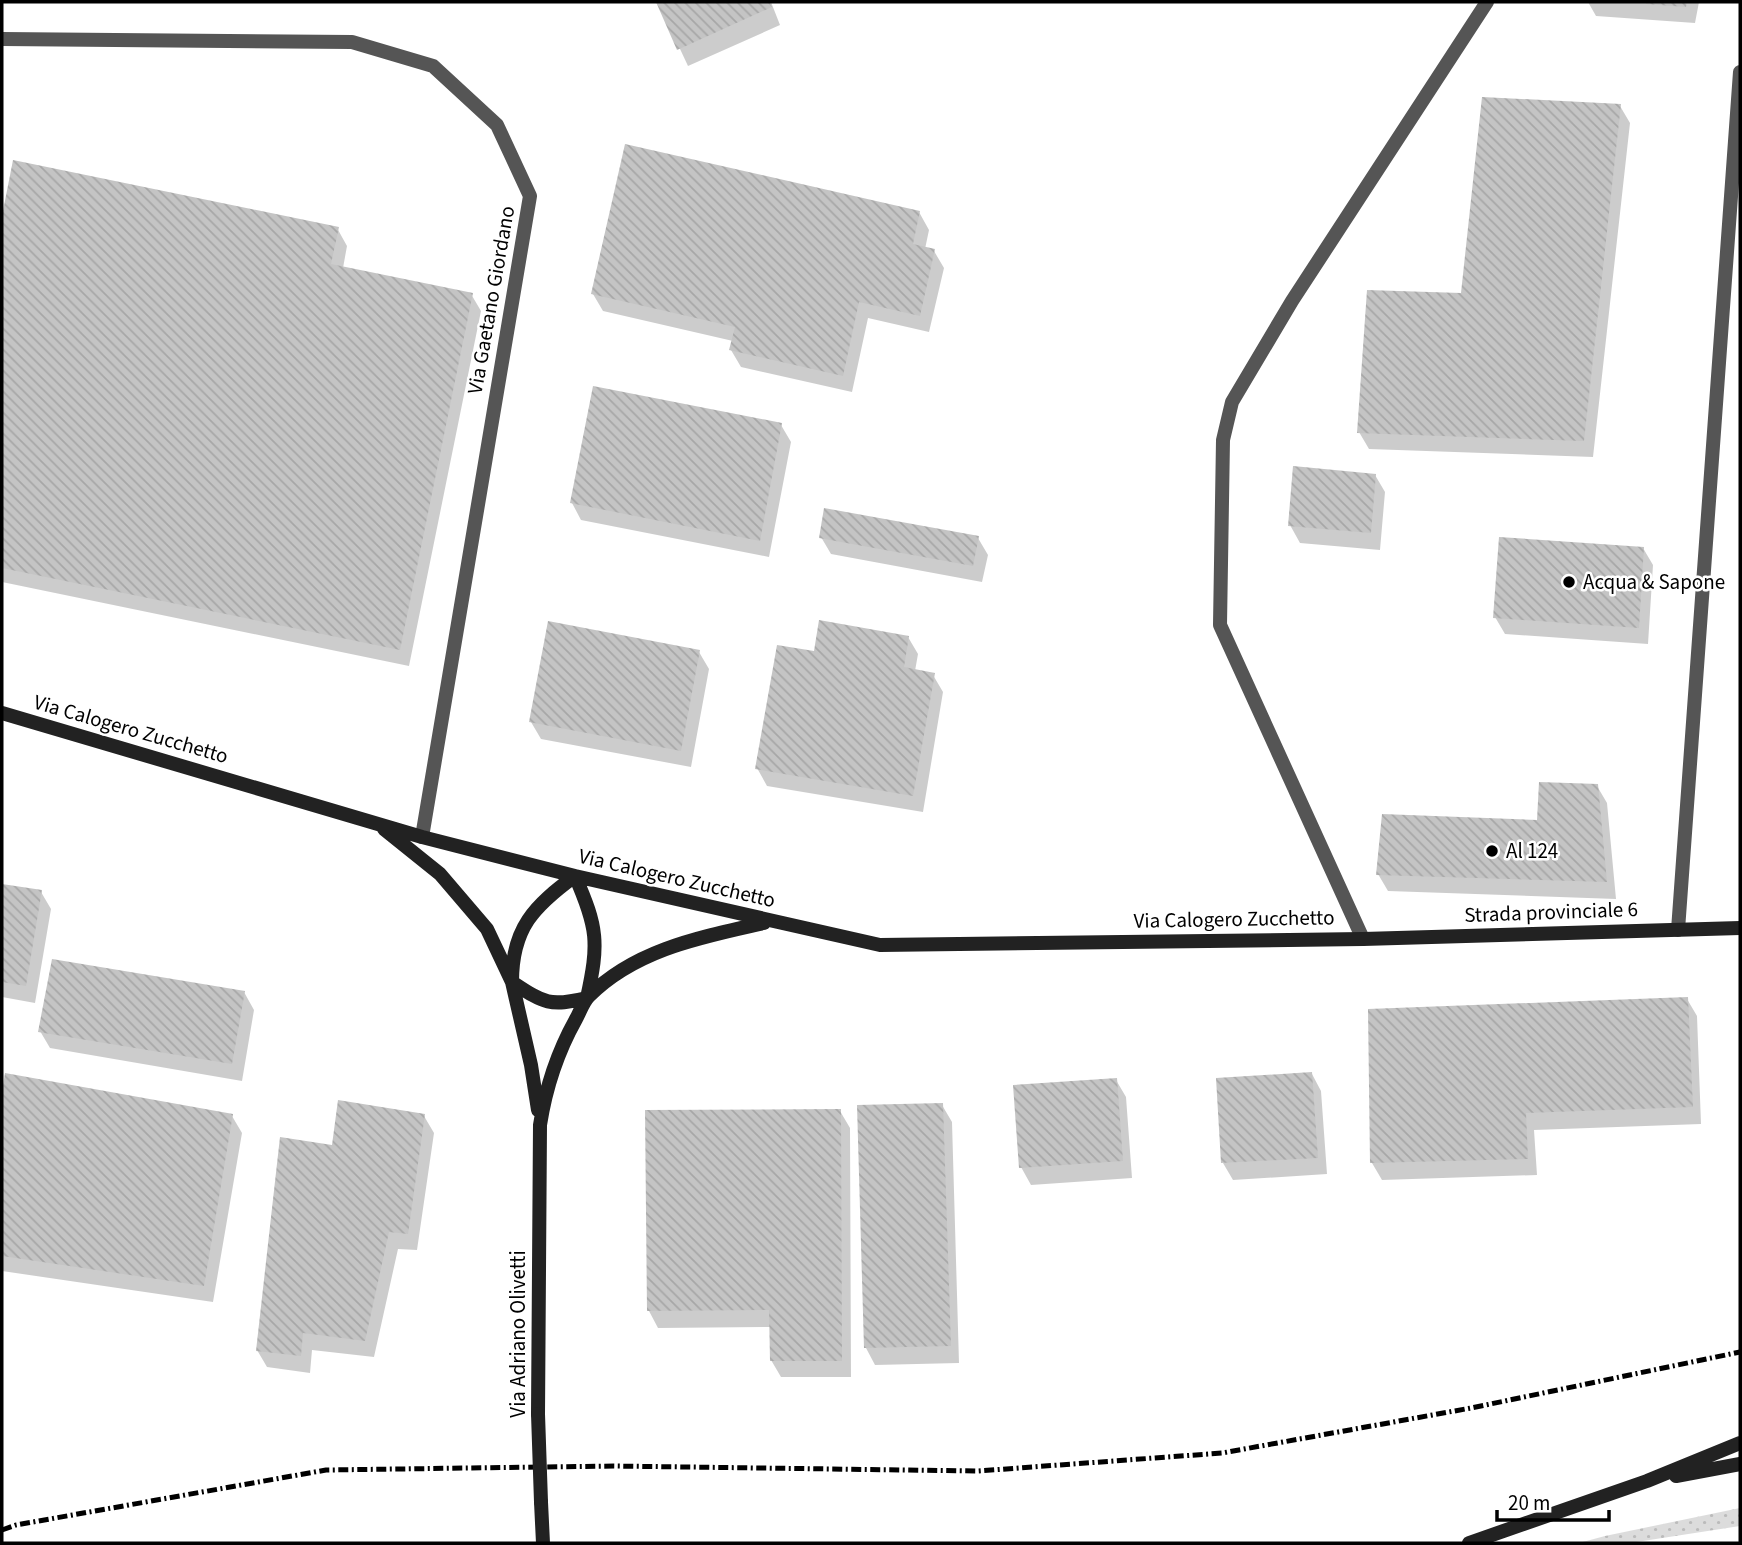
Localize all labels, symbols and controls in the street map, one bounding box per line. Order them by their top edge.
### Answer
street label: Via Gaetano Giordano [460,204,522,396]
place label: Acqua & Sapone [1583,567,1725,597]
marker: Acqua & Sapone [1561,574,1577,590]
street label: Via Calogero Zucchetto [30,687,232,771]
place label: Al 124 [1506,836,1558,866]
street label: Via Calogero Zucchetto [576,841,778,915]
marker: Al 124 [1484,843,1500,859]
street label: Strada provinciale 6 [1464,894,1638,930]
street label: Via Calogero Zucchetto [1133,902,1335,936]
street label: Via Adriano Olivetti [503,1250,533,1418]
scale bar [1497,1478,1609,1522]
text: 20 m [1508,1488,1550,1518]

